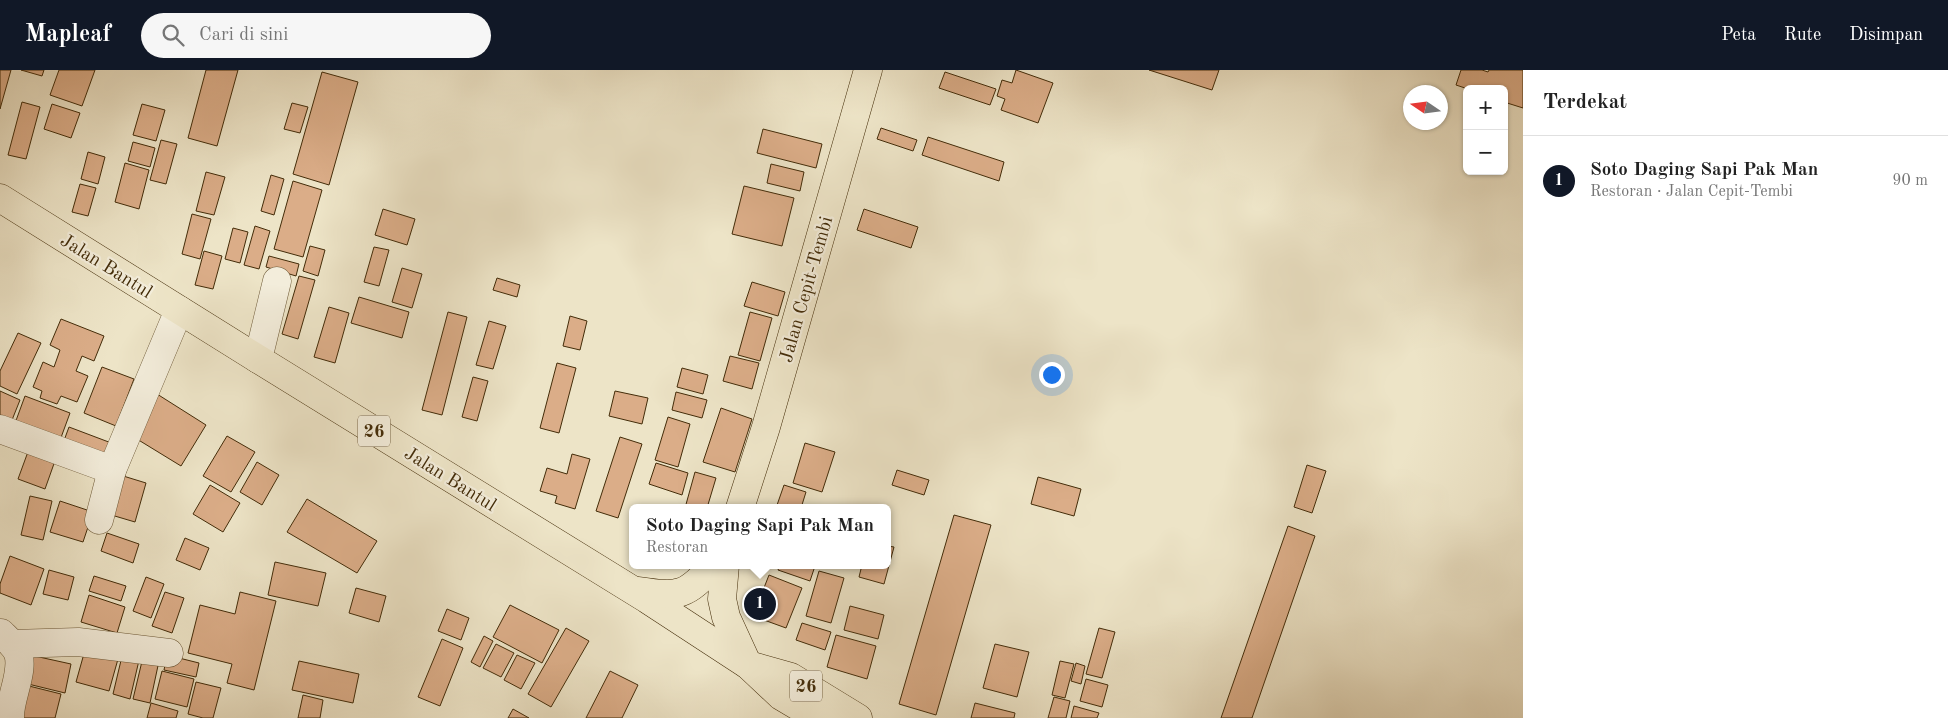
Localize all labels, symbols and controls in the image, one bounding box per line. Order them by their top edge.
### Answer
search box [141,13,491,58]
icon: search [159,21,187,49]
text: Mapleaf [25,23,111,47]
text: Cari di sini [199,26,288,45]
text: Peta [1721,26,1756,44]
text: Rute [1784,26,1821,44]
text: Disimpan [1849,26,1923,44]
north arrow [1403,85,1448,130]
map controls [1463,85,1508,175]
button: + [1463,85,1508,130]
text: Terdekat [1543,92,1627,113]
button: − [1463,130,1508,175]
text: Soto Daging Sapi Pak Man [1590,161,1818,180]
text: 1 [1554,173,1564,189]
text: 90 m [1892,173,1928,189]
text: Restoran · Jalan Cepit-Tembi [1590,184,1793,200]
street label: Jalan Cepit-Tembi [777,215,837,365]
street label: Jalan Bantul [56,231,155,303]
your location [1039,362,1065,388]
road number: 26 [358,416,390,446]
street label: Jalan Bantul [400,444,499,516]
popup [629,504,891,569]
text: Soto Daging Sapi Pak Man [646,517,874,536]
text: Restoran [646,540,708,556]
pin: 1 [744,585,776,623]
road number: 26 [790,670,822,702]

